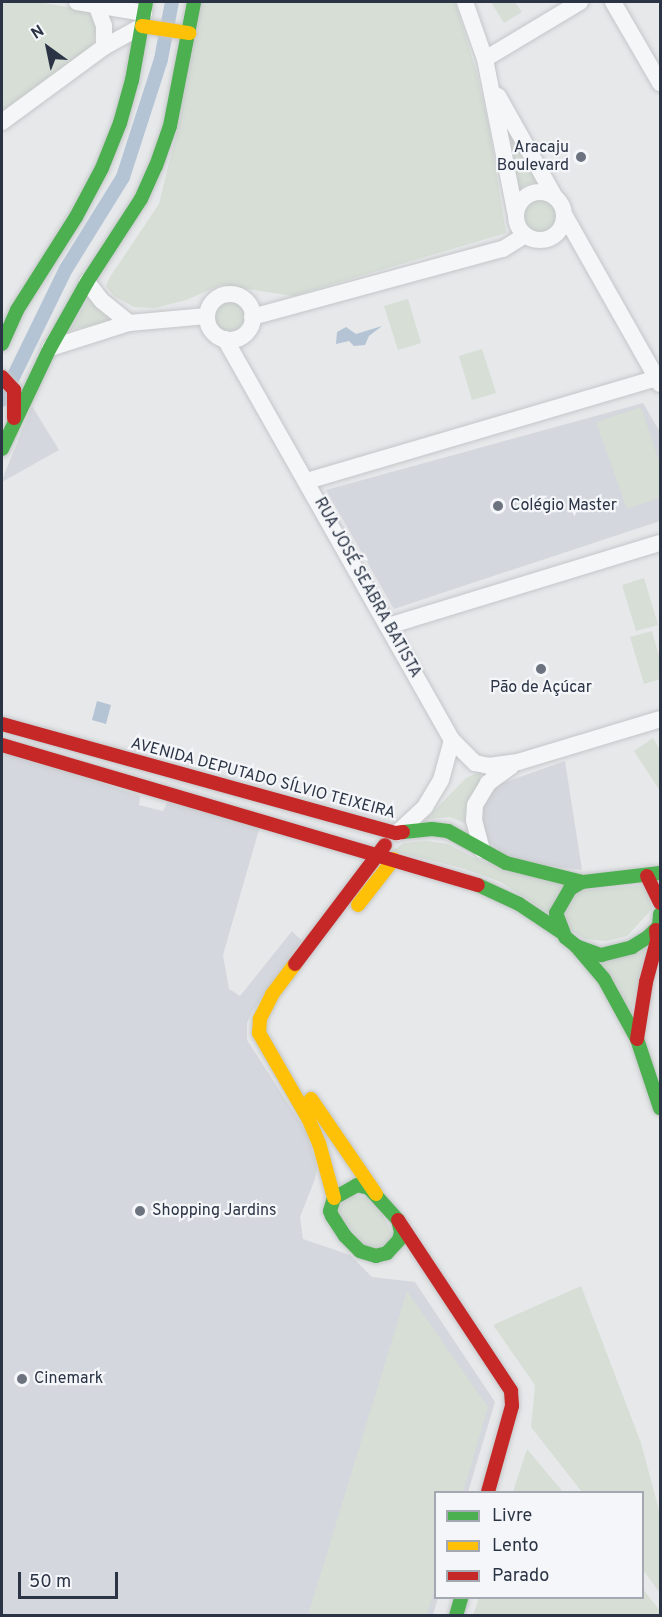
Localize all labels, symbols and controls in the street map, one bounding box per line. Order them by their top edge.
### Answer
north arrow [18,18,78,78]
text: N [28,21,48,44]
place label: Aracaju Boulevard [497,138,569,176]
marker: Aracaju Boulevard [574,150,588,164]
street label: RUA JOSÉ SEABRA BATISTA [309,494,425,682]
place label: Colégio Master [510,496,617,516]
marker: Colégio Master [491,499,505,513]
marker: Pão de Açúcar [534,662,548,676]
place label: Pão de Açúcar [490,678,592,698]
street label: AVENIDA DEPUTADO SÍLVIO TEIXEIRA [128,734,398,824]
place label: Shopping Jardins [152,1201,277,1221]
marker: Shopping Jardins [133,1204,147,1218]
place label: Cinemark [34,1369,103,1389]
marker: Cinemark [15,1372,29,1386]
legend [434,1491,644,1599]
text: Livre [492,1505,532,1528]
text: Lento [492,1535,538,1558]
scale bar [21,1560,122,1598]
text: Parado [492,1565,549,1588]
text: 50 m [29,1571,71,1594]

